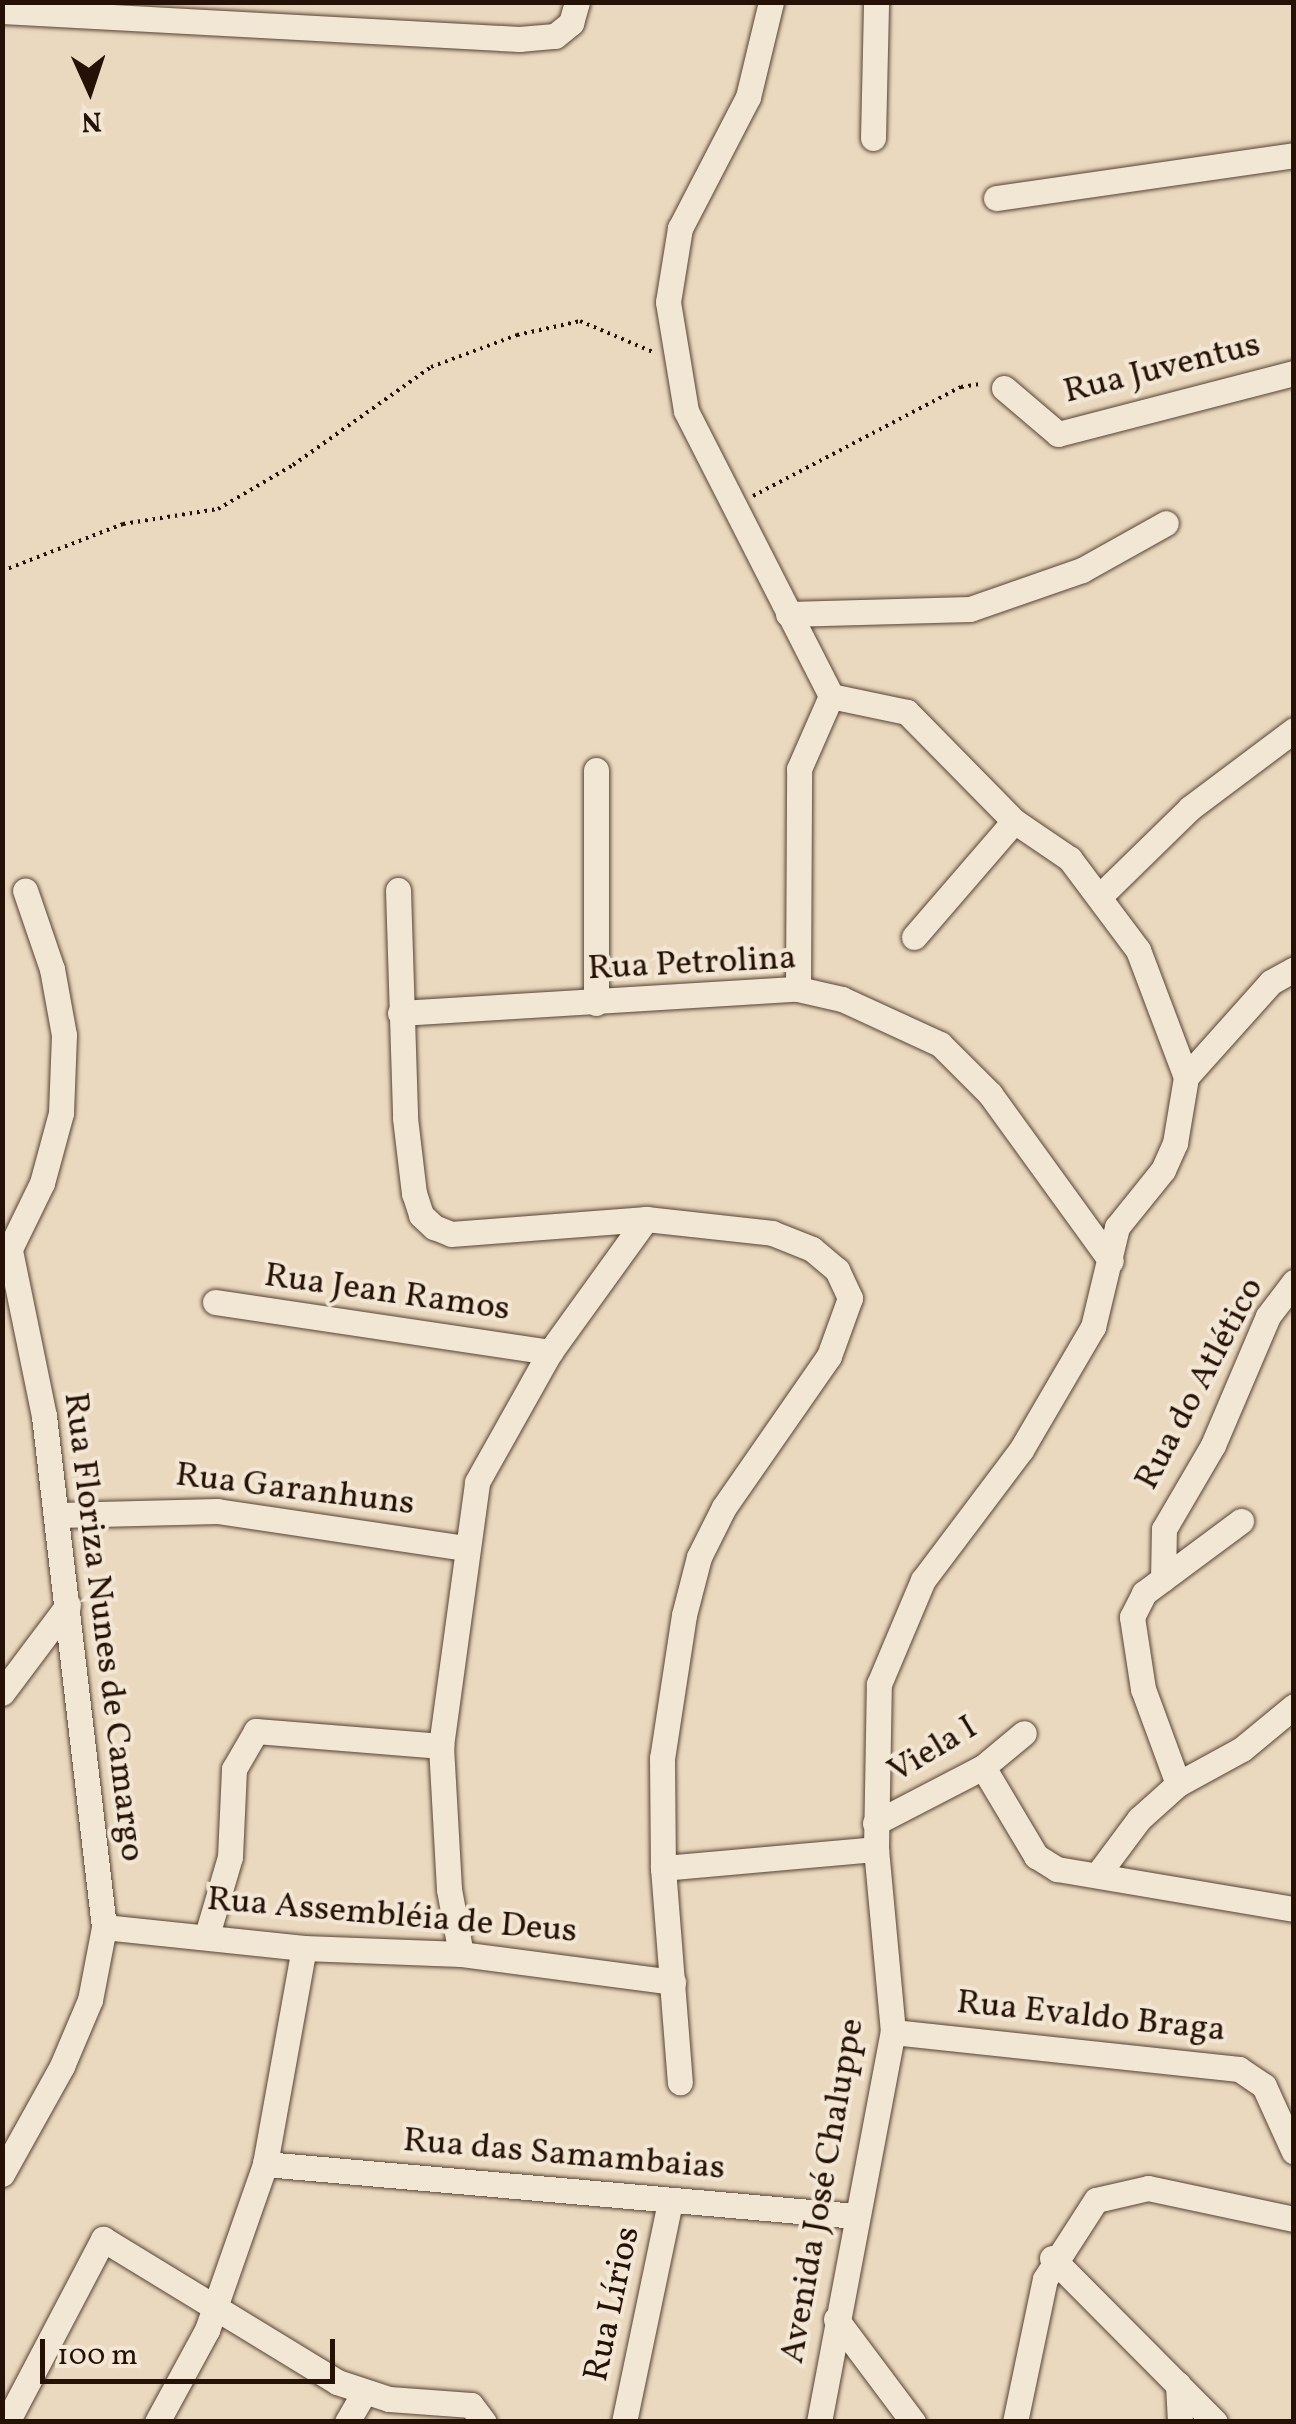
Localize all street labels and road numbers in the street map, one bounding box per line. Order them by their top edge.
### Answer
street label: Rua Juventus [1059,324,1265,414]
street label: Rua Petrolina [587,938,797,990]
street label: Rua Jean Ramos [262,1255,512,1331]
street label: Rua do Atlético [1127,1271,1273,1497]
street label: Rua Floriza Nunes de Camargo [53,1390,153,1864]
street label: Rua Garanhuns [173,1454,417,1526]
street label: Viela I [881,1707,985,1793]
street label: Rua Assembléia de Deus [205,1879,579,1953]
street label: Rua Evaldo Braga [954,1982,1228,2052]
street label: Avenida José Chaluppe [772,2015,874,2367]
street label: Rua das Samambaias [401,2120,727,2190]
street label: Rua Lírios [576,2223,650,2385]

